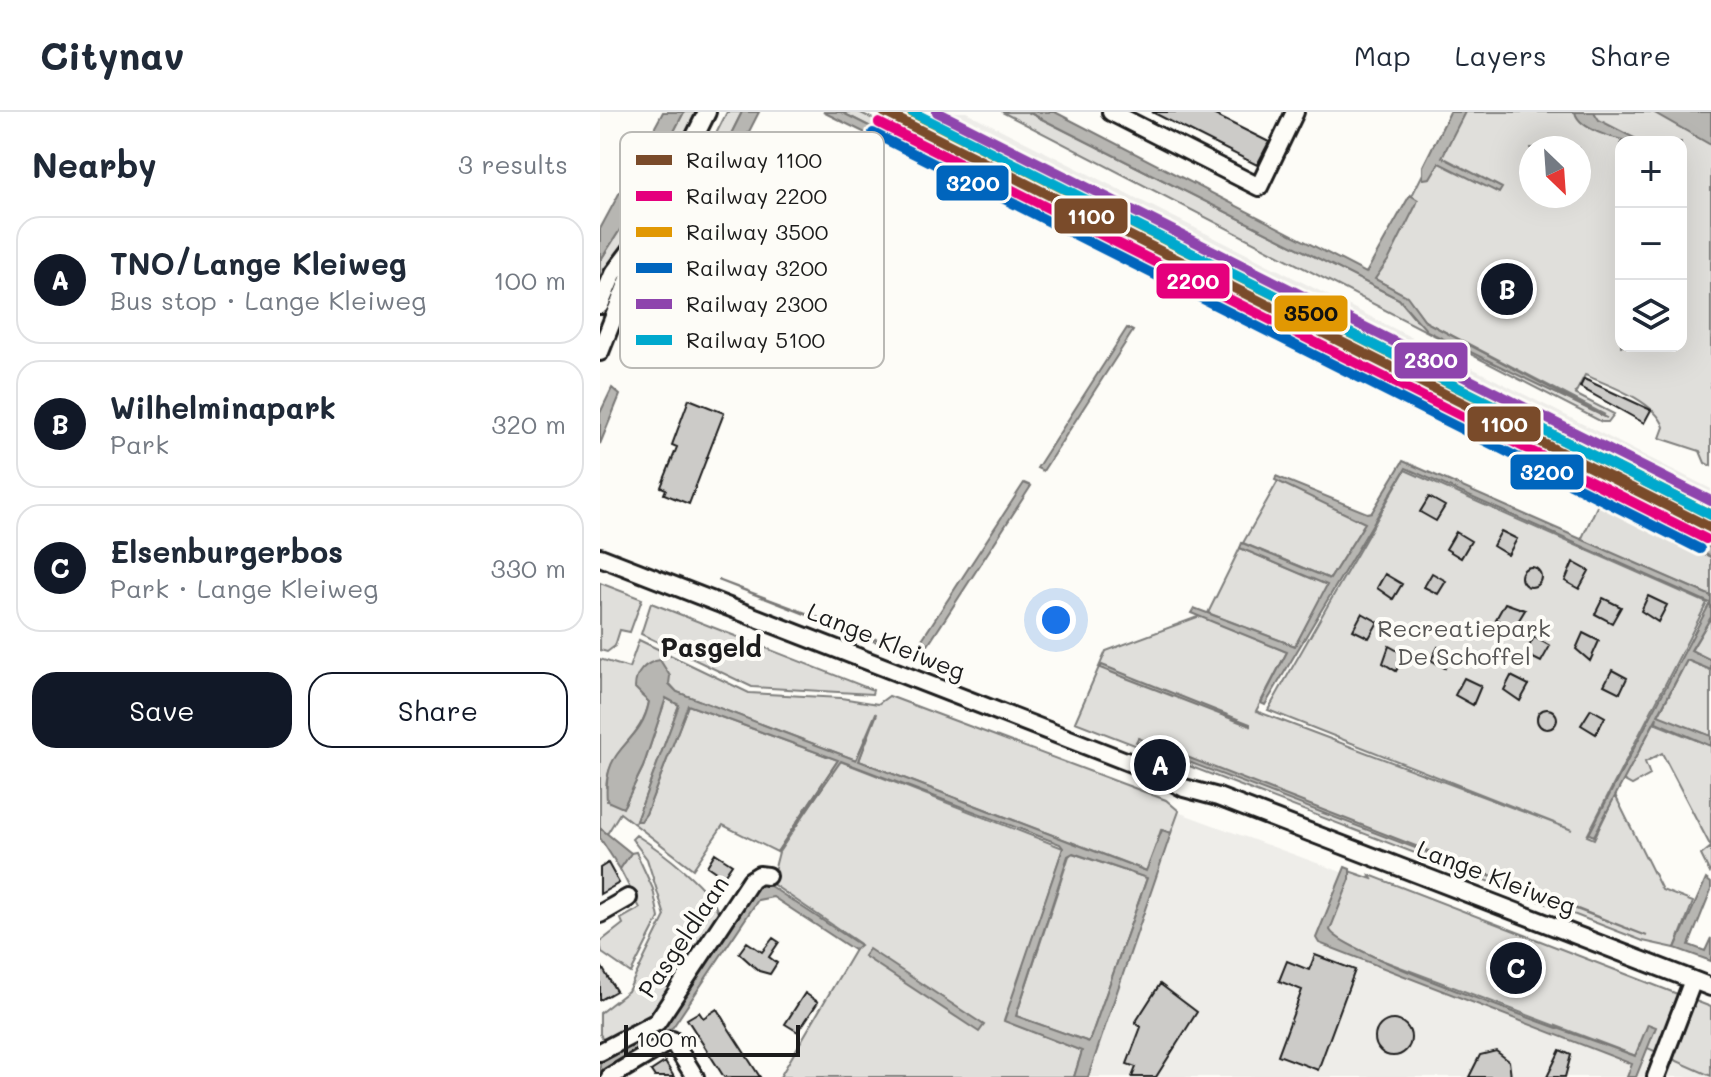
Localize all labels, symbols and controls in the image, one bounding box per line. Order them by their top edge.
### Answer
text: Citynav [40,30,184,80]
text: Map [1354,37,1411,73]
text: Layers [1455,37,1547,73]
text: Share [1591,37,1671,73]
legend [620,132,884,368]
north arrow [1519,136,1591,208]
map controls [1615,136,1687,352]
button: + [1615,136,1687,208]
text: Nearby [32,142,157,187]
text: Railway 1100 [686,145,822,174]
text: 3 results [458,147,568,181]
line badge: 3200 [935,164,1010,202]
text: 3200 [946,168,1000,197]
text: Railway 2200 [686,181,827,210]
line badge: 1100 [1053,197,1129,235]
text: 1100 [1067,201,1115,230]
button: − [1615,208,1687,280]
text: Railway 3500 [686,217,828,246]
text: TNO/Lange Kleiweg [110,243,407,283]
text: Railway 3200 [686,253,828,282]
pin: B [1481,259,1533,319]
line badge: 2200 [1155,262,1231,300]
text: A [51,263,69,297]
text: 100 m [493,263,566,297]
text: 2200 [1167,266,1219,295]
button: layers [1615,280,1687,352]
text: Bus stop · Lange Kleiweg [110,283,426,317]
text: Railway 2300 [686,289,828,318]
line badge: 3500 [1273,294,1349,333]
text: 3500 [1284,298,1338,327]
text: Railway 5100 [686,325,825,354]
line badge: 2300 [1393,341,1469,380]
text: 2300 [1404,345,1458,374]
text: Wilhelminapark [110,387,336,427]
line badge: 1100 [1466,405,1542,443]
text: B [51,407,69,441]
text: 320 m [491,407,566,441]
text: 1100 [1480,409,1528,438]
text: Park [110,427,169,461]
line badge: 3200 [1509,453,1585,491]
text: 3200 [1520,457,1574,486]
text: Elsenburgerbos [110,531,343,571]
text: C [50,551,70,585]
text: 330 m [490,551,566,585]
text: Park · Lange Kleiweg [110,571,378,605]
street label: Lange Kleiweg [803,595,970,686]
your location [1036,600,1076,640]
park label: Recreatiepark De Schoffel [1377,612,1551,671]
district label: Pasgeld [660,630,762,664]
button: Save [32,672,292,748]
button: Share [308,672,568,748]
pin: A [1134,735,1186,795]
street label: Lange Kleiweg [1413,832,1580,921]
street label: Pasgeldlaan [631,869,735,1003]
pin: C [1490,938,1542,998]
scale bar [624,1021,800,1057]
text: 100 m [636,1024,698,1053]

